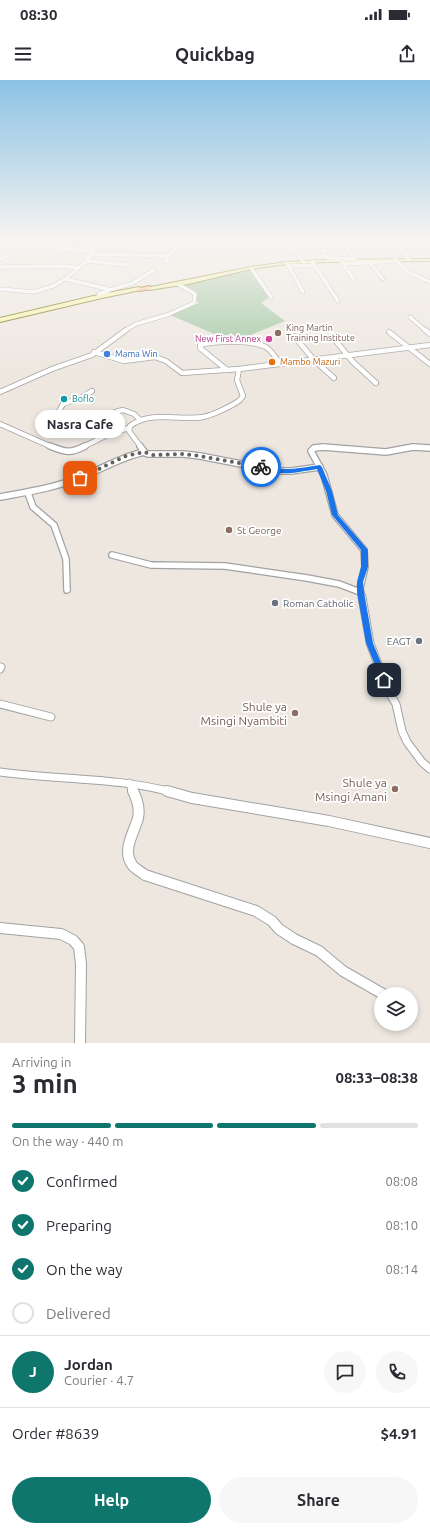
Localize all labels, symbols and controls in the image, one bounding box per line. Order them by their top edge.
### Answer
text: 08:30 [20,6,58,23]
icon: menu [12,43,34,65]
icon: share [396,43,418,65]
text: Quickbag [175,44,255,64]
place label: King Martin Training Institute [286,323,355,343]
marker: King Martin Training Institute [273,328,283,338]
place label: New First Annex [195,334,261,344]
marker: New First Annex [264,334,274,344]
marker: Mama Win [102,349,112,359]
place label: Mama Win [115,349,158,359]
marker: Mambo Mazuri [267,357,277,367]
place label: Mambo Mazuri [280,357,340,367]
marker: Boflo [59,394,69,404]
place label: Boflo [72,394,94,404]
callout: Nasra Cafe [35,410,125,438]
text: Nasra Cafe [47,417,113,431]
courier [241,447,281,487]
icon: bike [250,456,272,478]
pin [63,461,97,495]
icon: bag [69,467,91,489]
marker: St George [224,525,234,535]
place label: St George [237,525,282,536]
marker: Roman Catholic [270,598,280,608]
place label: Roman Catholic [283,598,354,609]
place label: EAGT [387,636,411,647]
marker: EAGT [414,636,424,646]
pin [367,663,401,697]
icon: home [373,669,395,691]
place label: Shule ya Msingi Nyambiti [201,700,287,727]
marker: Shule ya Msingi Nyambiti [290,708,300,718]
place label: Shule ya Msingi Amani [315,776,387,803]
marker: Shule ya Msingi Amani [390,784,400,794]
map controls [374,987,418,1031]
button: layers [374,987,418,1031]
text: Arriving in [12,1055,71,1069]
text: 3 min [12,1069,78,1098]
text: 08:33–08:38 [335,1069,418,1086]
text: On the way · 440 m [12,1134,124,1148]
icon: check [12,1170,34,1192]
text: Confirmed [46,1173,118,1190]
text: 08:08 [385,1174,418,1188]
icon: check [12,1214,34,1236]
text: Preparing [46,1217,112,1234]
text: 08:10 [385,1218,418,1232]
icon: check [12,1258,34,1280]
text: On the way [46,1261,122,1278]
text: 08:14 [385,1262,418,1276]
text: Delivered [46,1305,111,1322]
button: chat [324,1351,366,1393]
button: phone [376,1351,418,1393]
text: Jordan [64,1356,113,1373]
text: J [29,1363,37,1380]
text: Courier · 4.7 [64,1373,134,1387]
text: Order #8639 [12,1425,99,1442]
text: $4.91 [380,1425,418,1442]
button: Help [12,1477,211,1523]
button: Share [219,1477,418,1523]

